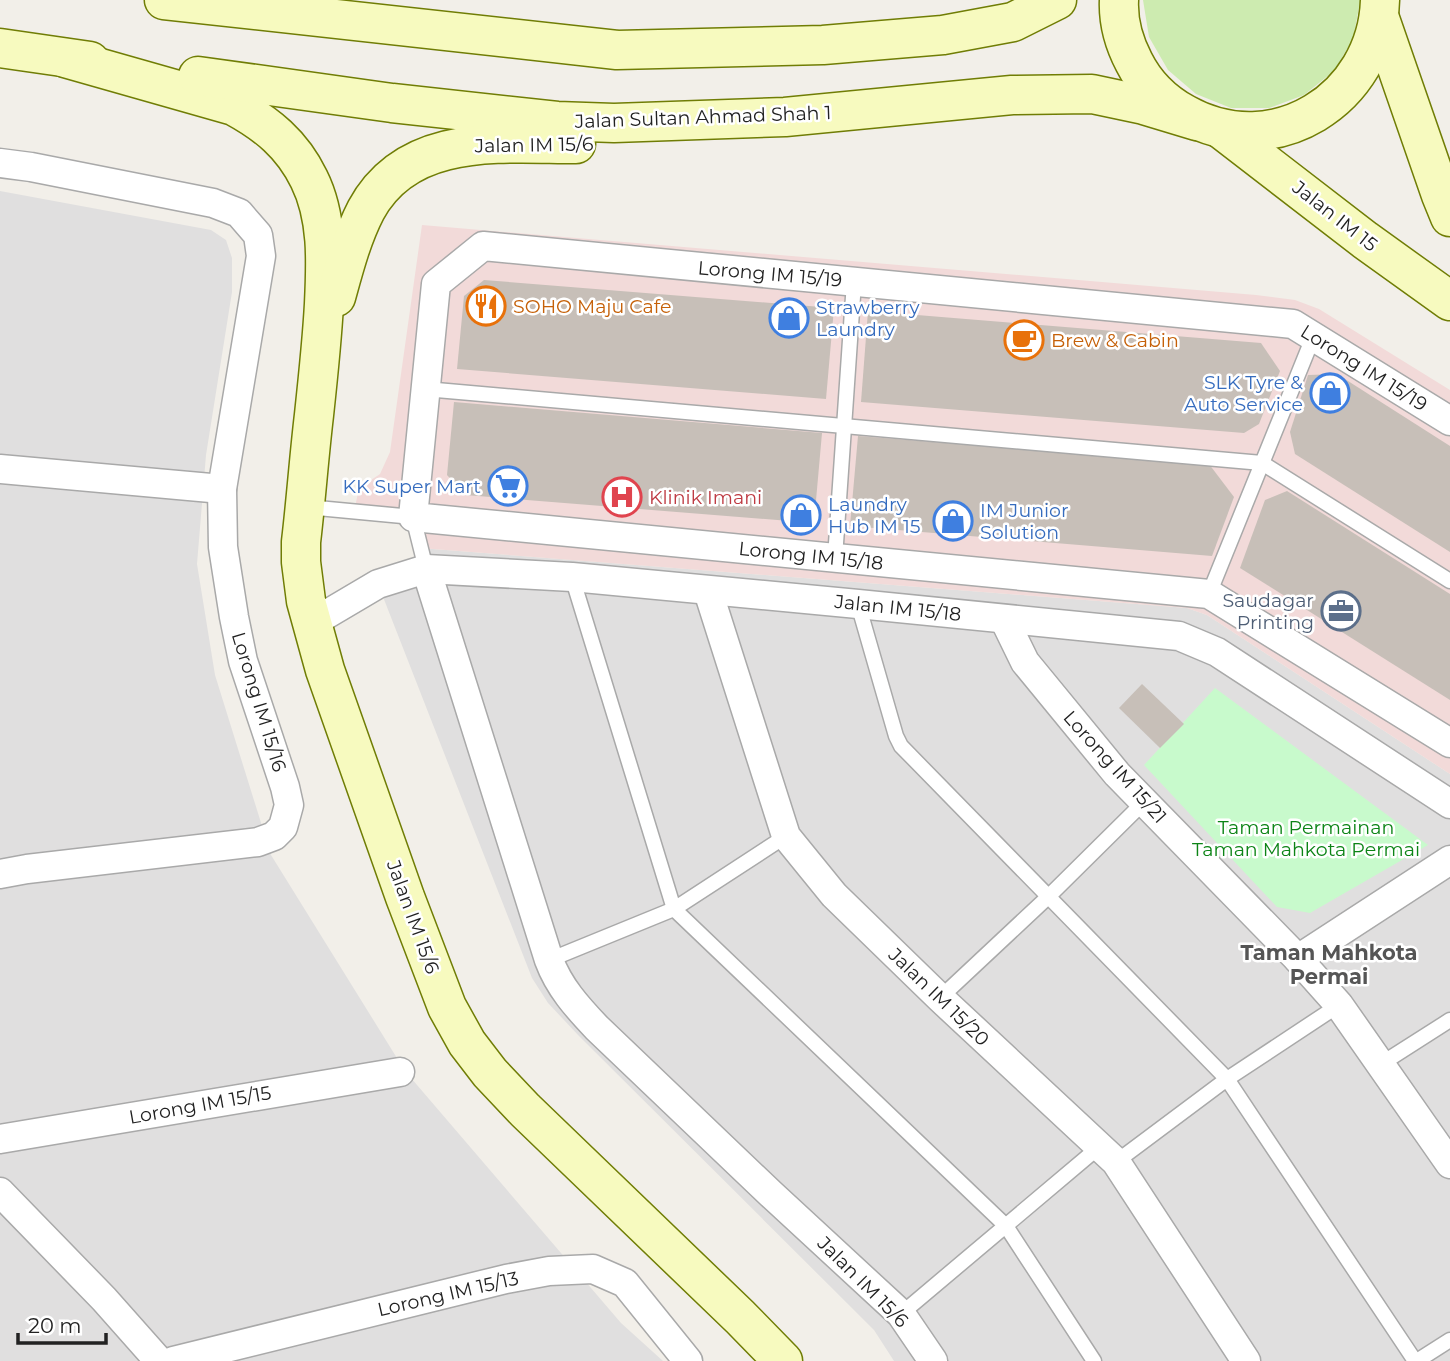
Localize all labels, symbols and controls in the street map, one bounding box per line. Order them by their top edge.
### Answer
street label: Jalan Sultan Ahmad Shah 1 [573,101,832,133]
street label: Jalan IM 15/6 [473,132,594,158]
street label: Jalan IM 15 [1287,175,1382,256]
street label: Lorong IM 15/19 [697,256,843,292]
restaurant icon: SOHO Maju Cafe [465,285,507,327]
place label: SOHO Maju Cafe [513,295,672,318]
place label: Strawberry Laundry [816,296,920,341]
shop icon: Strawberry Laundry [768,297,810,339]
cafe icon: Brew & Cabin [1003,319,1045,361]
street label: Lorong IM 15/19 [1296,320,1432,416]
place label: Brew & Cabin [1051,329,1179,352]
place label: SLK Tyre & Auto Service [1184,371,1303,416]
shop icon: SLK Tyre & Auto Service [1309,372,1351,414]
supermarket icon: KK Super Mart [487,465,529,507]
place label: KK Super Mart [343,475,481,498]
hospital icon: Klinik Imani [601,476,643,518]
place label: Klinik Imani [649,486,762,509]
place label: Laundry Hub IM 15 [828,493,921,538]
shop icon: Laundry Hub IM 15 [780,494,822,536]
place label: IM Junior Solution [980,499,1069,544]
shop icon: IM Junior Solution [932,500,974,542]
street label: Lorong IM 15/18 [737,537,885,575]
place label: Saudagar Printing [1222,589,1314,634]
street label: Jalan IM 15/18 [833,590,962,626]
office icon: Saudagar Printing [1320,590,1362,632]
street label: Lorong IM 15/16 [227,629,291,775]
street label: Lorong IM 15/21 [1058,706,1172,828]
park label: Taman Permainan Taman Mahkota Permai [1192,816,1420,861]
street label: Jalan IM 15/6 [382,856,444,977]
district label: Taman Mahkota Permai [1240,940,1418,989]
street label: Jalan IM 15/20 [883,943,994,1051]
street label: Lorong IM 15/15 [127,1081,273,1129]
street label: Jalan IM 15/6 [812,1231,913,1332]
street label: Lorong IM 15/13 [375,1267,521,1321]
scale bar [18,1302,105,1346]
text: 20 m [28,1313,82,1338]

